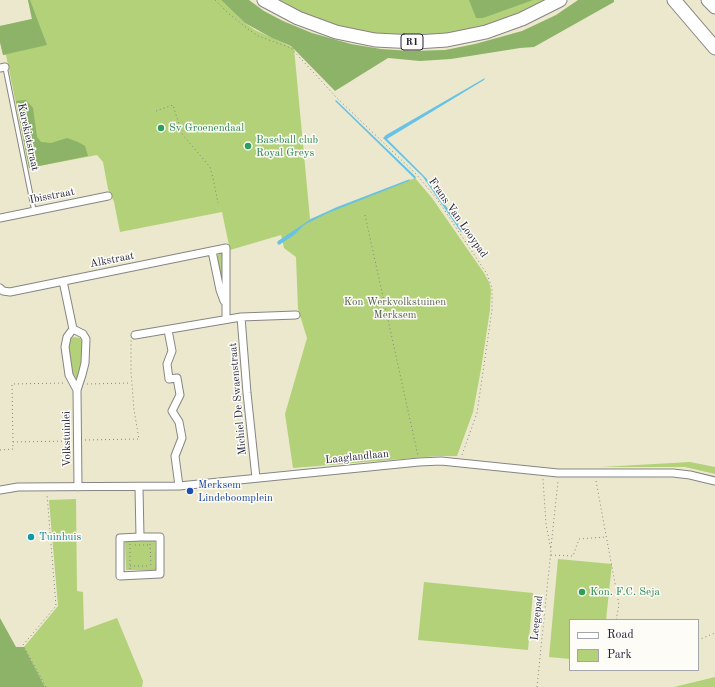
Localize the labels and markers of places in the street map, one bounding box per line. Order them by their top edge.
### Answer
place label: Sv Groenendaal [169,121,244,135]
marker: Sv Groenendaal [156,123,166,133]
place label: Baseball club Royal Greys [256,133,318,159]
marker: Baseball club Royal Greys [243,141,253,151]
place label: Merksem Lindeboomplein [198,478,273,504]
marker: Merksem Lindeboomplein [185,486,195,496]
place label: Tuinhuis [39,530,81,544]
marker: Tuinhuis [26,532,36,542]
place label: Kon. F.C. Seja [590,585,660,599]
marker: Kon. F.C. Seja [577,587,587,597]

